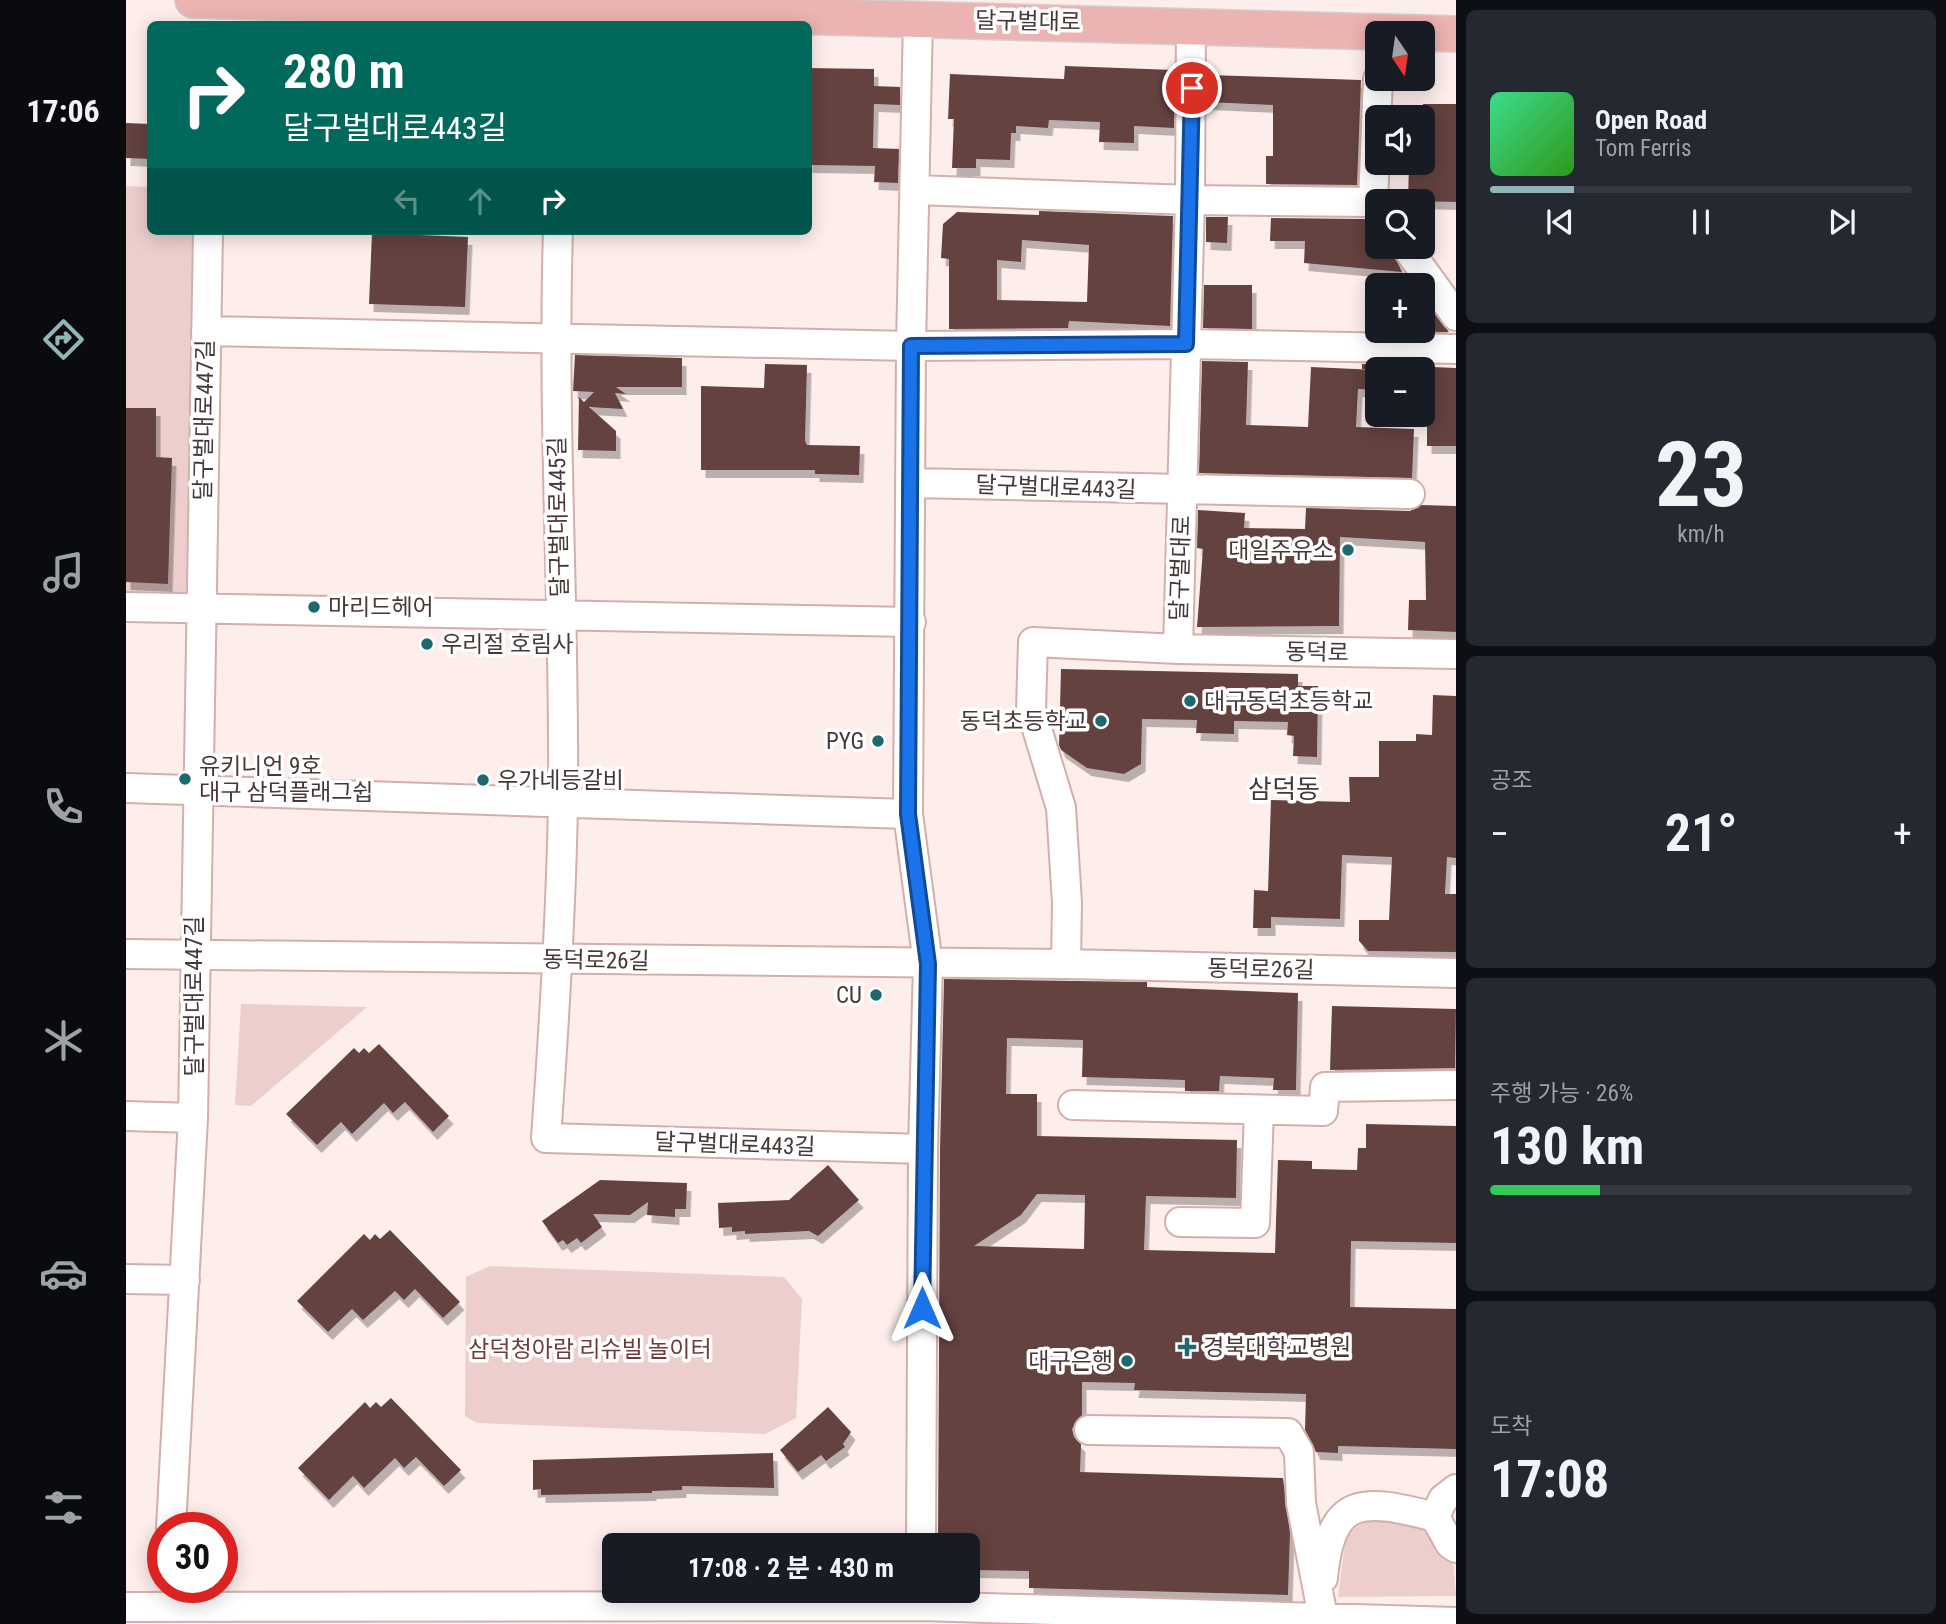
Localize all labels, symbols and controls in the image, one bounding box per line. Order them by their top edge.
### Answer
street label: 달구벌대로 [975,7,1081,36]
north arrow [1365,21,1435,91]
map controls [1365,21,1435,427]
text: 280 m [283,43,405,100]
icon: right [168,49,259,140]
pin [1162,58,1222,118]
icon: arrive [1173,69,1211,107]
text: 17:06 [26,92,100,130]
button: sound [1365,105,1435,175]
text: Open Road [1595,105,1707,135]
text: 달구벌대로443길 [283,109,507,147]
text: Tom Ferris [1595,135,1691,162]
icon: left [388,182,426,220]
icon: ahead [461,182,499,220]
icon: right [534,182,572,220]
button: search [1365,189,1435,259]
icon: previous [1541,203,1579,241]
icon: pause [1682,203,1720,241]
icon: next [1823,203,1861,241]
button: + [1365,273,1435,343]
icon: directions [39,315,88,364]
street label: 달구벌대로447길 [190,339,219,501]
button: − [1365,357,1435,427]
text: 23 [1655,422,1747,528]
street label: 달구벌대로445길 [544,436,573,598]
street label: 달구벌대로443길 [975,471,1137,504]
street label: 달구벌대로 [1165,515,1196,621]
text: km/h [1677,521,1725,548]
place label: 대일주유소 [1228,537,1334,564]
marker: 대일주유소 [1340,542,1356,558]
icon: music [39,548,88,597]
place label: 마리드헤어 [328,594,434,621]
marker: 마리드헤어 [306,599,322,615]
place label: 우리절 호림사 [441,631,573,658]
marker: 우리절 호림사 [419,636,435,652]
street label: 동덕로 [1285,638,1349,667]
place label: 대구동덕초등학교 [1204,688,1373,715]
marker: 대구동덕초등학교 [1182,693,1198,709]
place label: 동덕초등학교 [960,708,1087,735]
marker: 동덕초등학교 [1093,713,1109,729]
place label: PYG [826,728,864,755]
marker: PYG [870,733,886,749]
place label: 유키니언 9호 대구 삼덕플래그쉽 [199,753,374,806]
place label: 우가네등갈비 [497,767,624,794]
text: 공조 [1490,767,1532,794]
marker: 유키니언 9호 대구 삼덕플래그쉽 [177,771,193,787]
marker: 우가네등갈비 [475,772,491,788]
district label: 삼덕동 [1248,774,1320,804]
icon: phone [39,782,88,831]
text: 21° [1665,803,1737,864]
text: − [1490,812,1509,856]
text: + [1893,812,1912,856]
street label: 달구벌대로447길 [181,915,208,1077]
street label: 동덕로26길 [542,946,650,975]
street label: 동덕로26길 [1207,955,1315,984]
place label: CU [836,982,862,1009]
marker: CU [868,987,884,1003]
icon: climate [39,1016,88,1065]
text: 주행 가능 · 26% [1490,1080,1633,1107]
text: 130 km [1490,1116,1644,1177]
street label: 달구벌대로443길 [654,1128,816,1161]
icon: car [39,1249,88,1298]
position arrow [885,1271,959,1345]
place label: 경북대학교병원 [1203,1334,1351,1361]
park label: 삼덕청아람 리슈빌 놀이터 [468,1336,712,1363]
marker: 경북대학교병원 [1177,1337,1197,1357]
place label: 대구은행 [1028,1348,1113,1375]
marker: 대구은행 [1119,1353,1135,1369]
text: 도착 [1490,1413,1532,1440]
text: 17:08 [1490,1449,1609,1510]
icon: filters [39,1483,88,1532]
speed limit sign: 30 [147,1512,238,1603]
text: 17:08 · 2 분 · 430 m [688,1553,894,1583]

